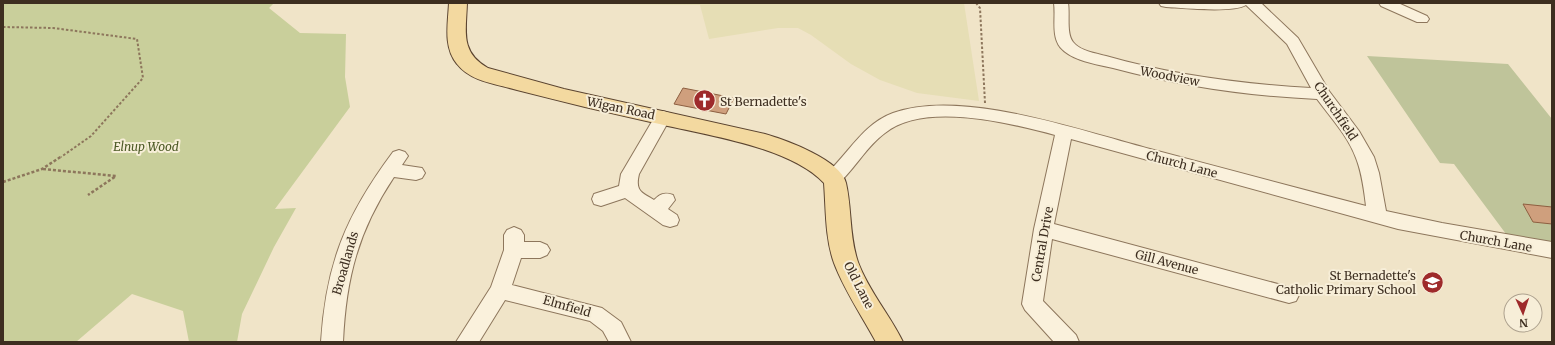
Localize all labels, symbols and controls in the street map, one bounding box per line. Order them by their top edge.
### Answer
street label: Woodview [1138,63,1202,89]
street label: Churchfield [1311,79,1361,143]
church icon: St Bernadette's [691,88,717,114]
street label: Wigan Road [585,93,656,123]
place label: St Bernadette's [720,94,807,109]
park label: Elnup Wood [113,139,179,154]
street label: Church Lane [1145,147,1219,181]
street label: Central Drive [1028,205,1056,283]
street label: Church Lane [1459,227,1533,255]
street label: Broadlands [329,229,361,296]
street label: Gill Avenue [1134,246,1200,278]
street label: Old Lane [841,259,877,311]
place label: St Bernadette's Catholic Primary School [1276,268,1416,297]
school or university icon: St Bernadette's Catholic Primary School [1419,269,1445,295]
street label: Elmfield [541,292,593,320]
north arrow [1503,293,1543,333]
text: N [1519,316,1528,330]

